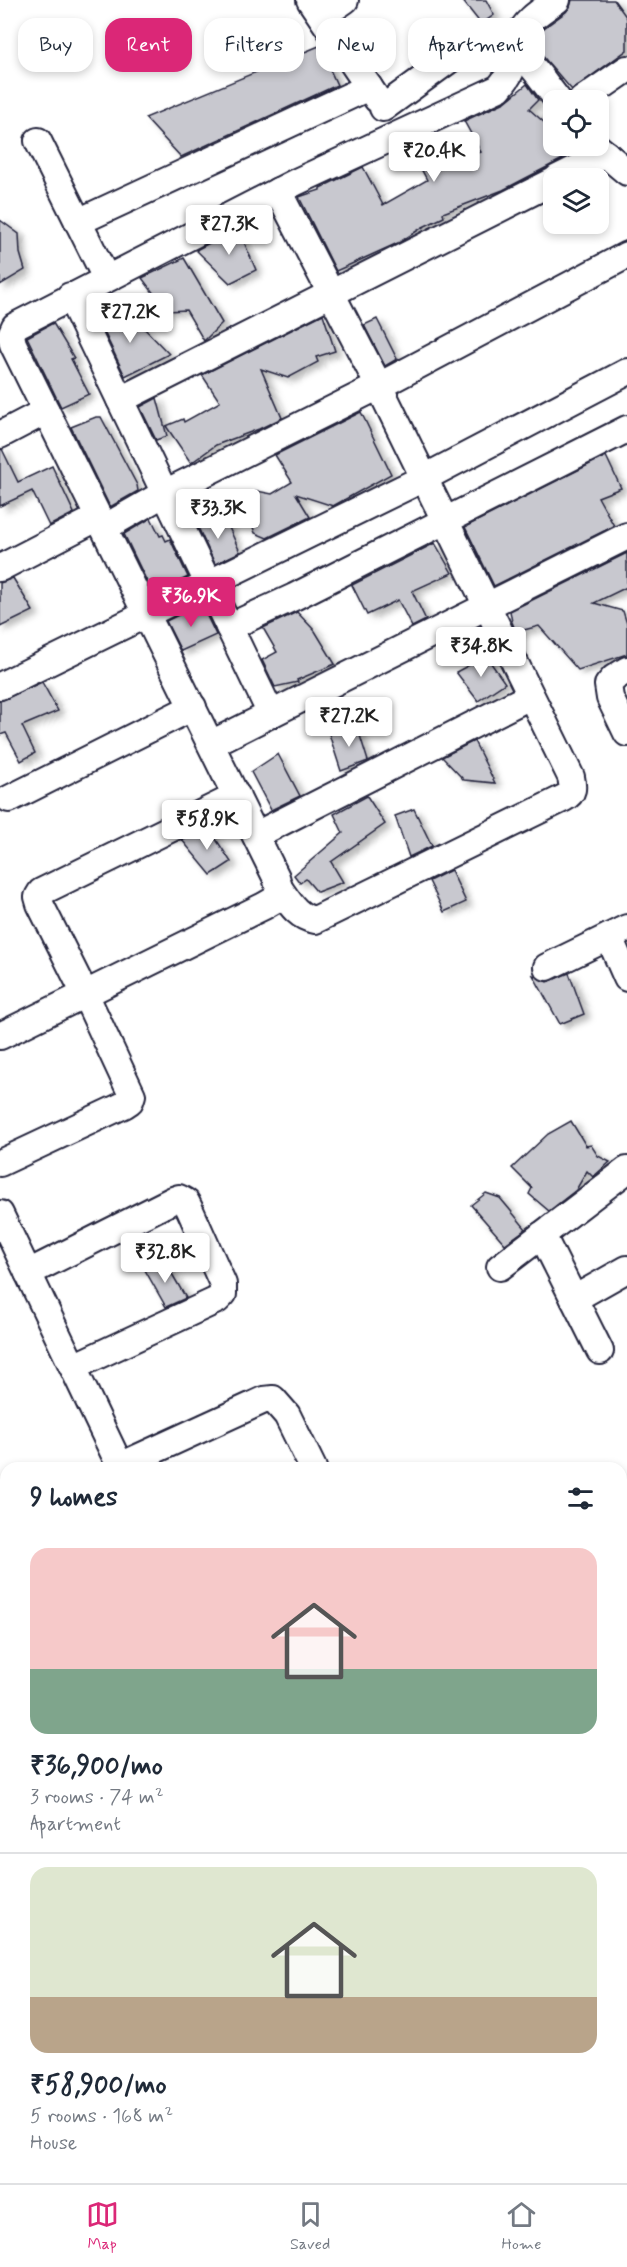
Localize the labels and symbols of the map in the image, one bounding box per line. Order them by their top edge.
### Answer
pin: ₹20.4K [385,132,483,183]
pin: ₹27.3K [180,205,278,256]
pin: ₹27.2K [81,293,179,344]
pin: ₹33.3K [169,489,267,540]
pin: ₹36.9K [142,577,240,628]
pin: ₹34.8K [432,627,530,678]
pin: ₹27.2K [300,697,398,748]
pin: ₹58.9K [158,800,256,851]
pin: ₹32.8K [116,1233,214,1284]

